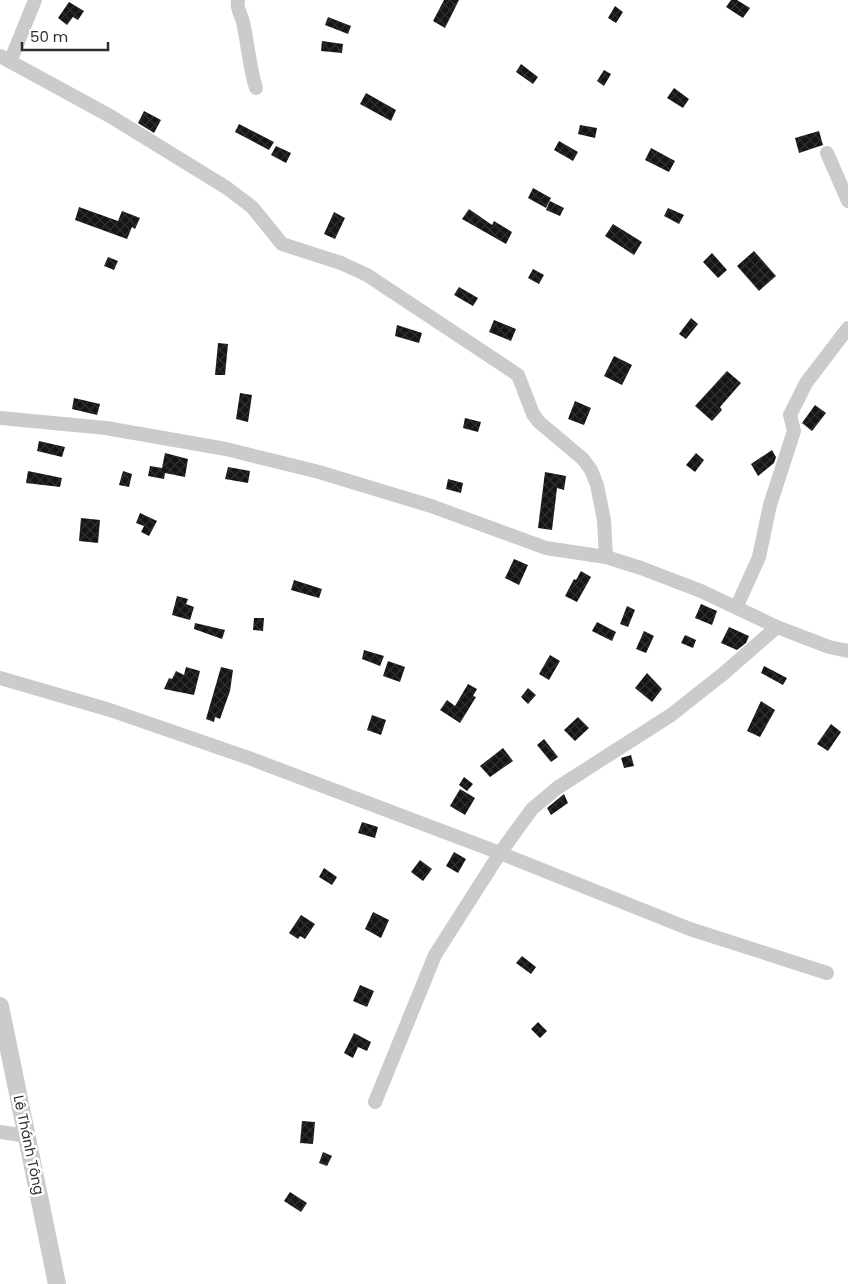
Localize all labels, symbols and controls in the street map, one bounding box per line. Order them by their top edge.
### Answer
scale bar [22,20,109,52]
text: 50 m [30,26,68,47]
street label: Lê Thánh Tông [9,1093,49,1197]

